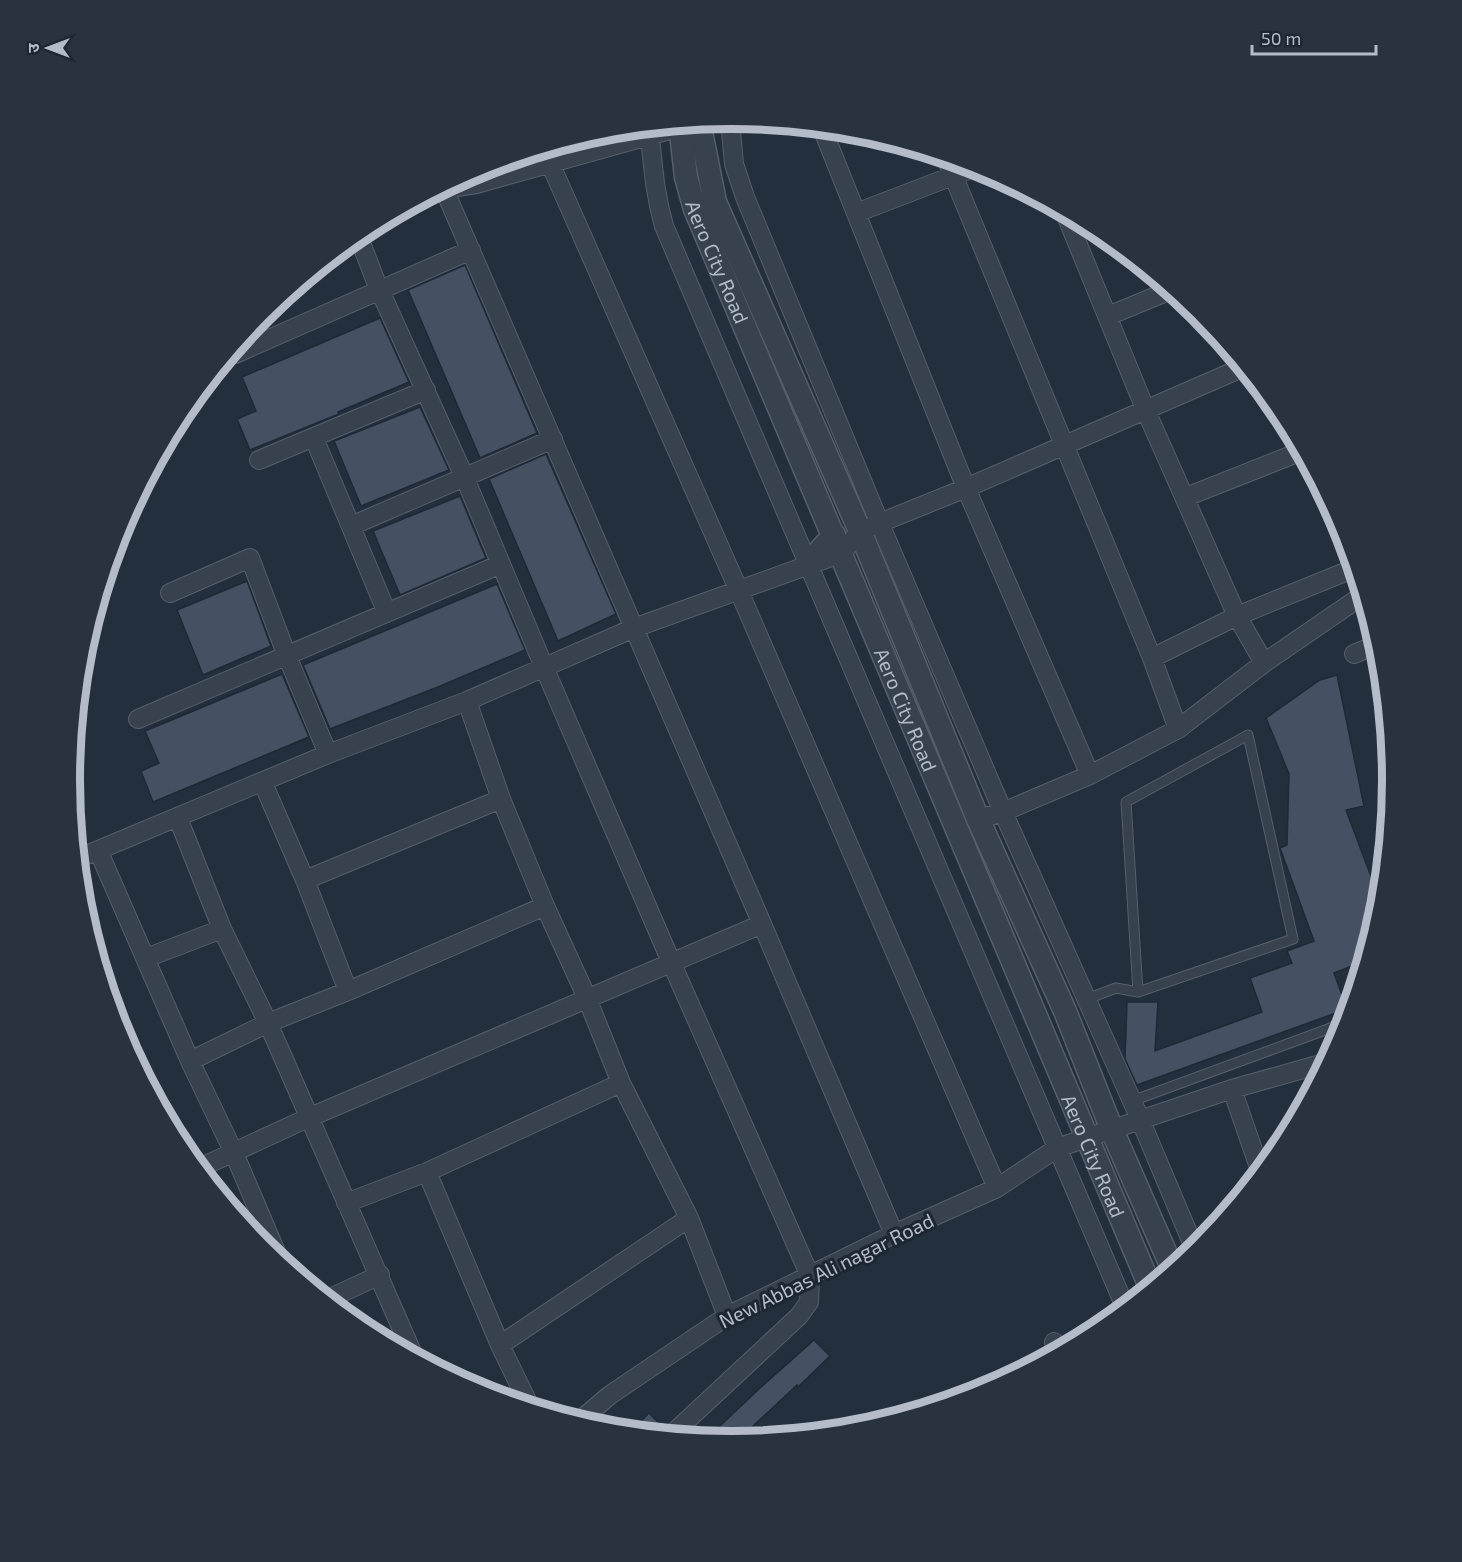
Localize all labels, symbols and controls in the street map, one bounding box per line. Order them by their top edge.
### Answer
north arrow [18,18,78,78]
scale bar [1252,18,1376,56]
text: 50 m [1261,27,1301,49]
text: उ [23,43,42,53]
street label: Aero City Road [681,198,754,327]
street label: Aero City Road [870,644,943,775]
street label: Aero City Road [1057,1091,1131,1221]
street label: New Abbas Ali nagar Road [715,1208,937,1332]

